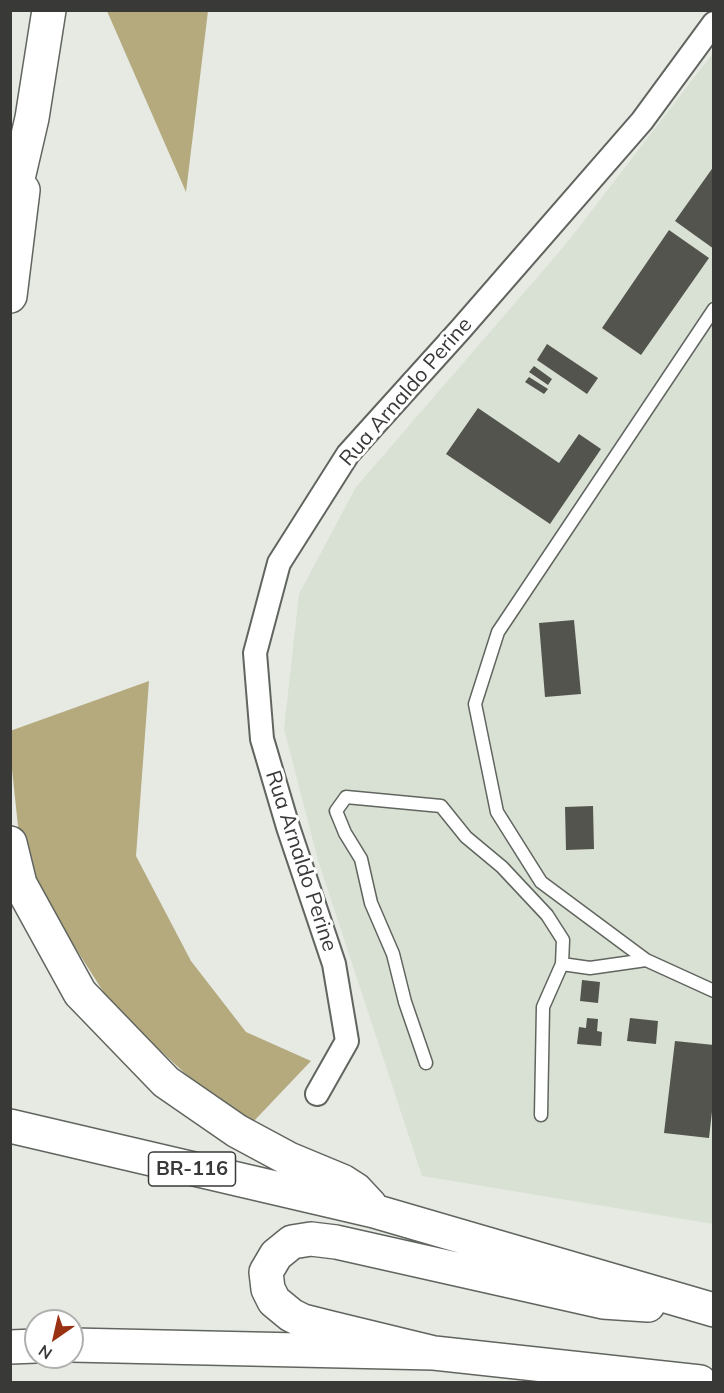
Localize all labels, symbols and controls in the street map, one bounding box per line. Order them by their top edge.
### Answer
street label: Rua Arnaldo Perine [335,313,477,471]
street label: Rua Arnaldo Perine [260,767,342,955]
road number: BR-116 [148,1152,236,1186]
north arrow [24,1309,84,1369]
text: N [34,1341,56,1364]

